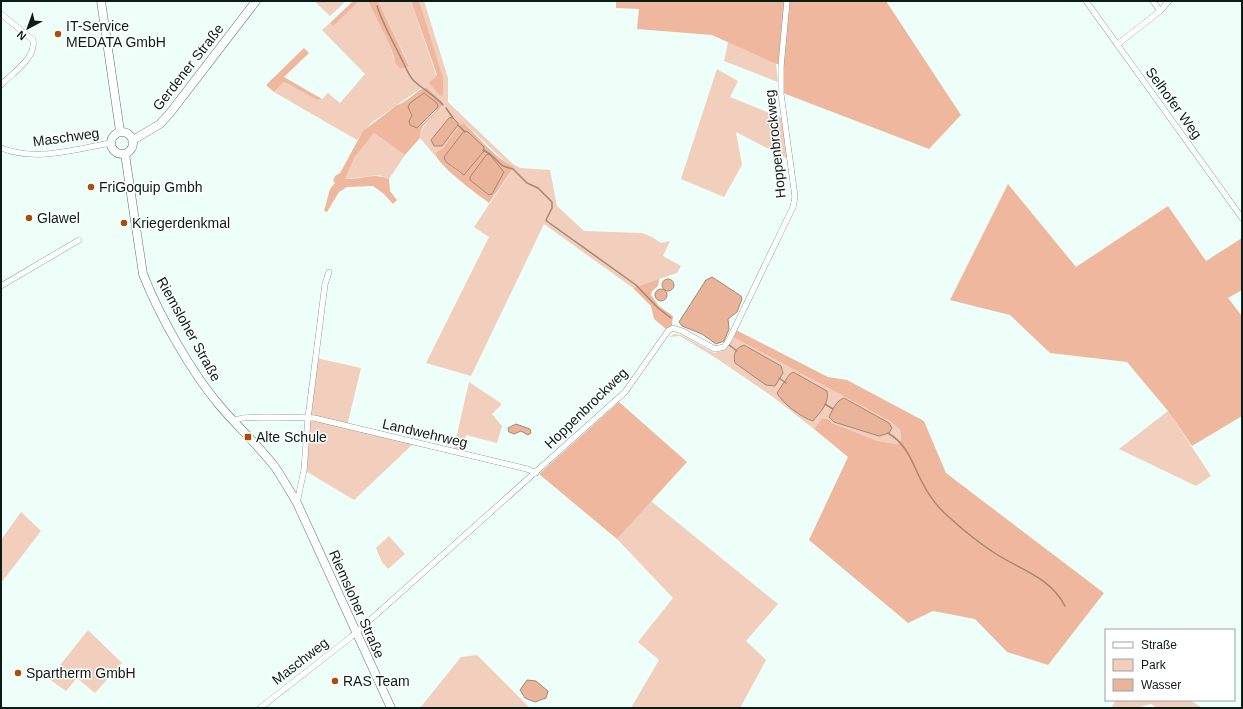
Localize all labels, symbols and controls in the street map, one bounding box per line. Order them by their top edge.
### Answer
north arrow [8,8,48,48]
place label: IT-Service MEDATA GmbH [66,18,166,50]
street label: Gerdener Straße [149,21,227,113]
text: N [14,28,28,43]
marker: IT-Service MEDATA GmbH [53,29,63,39]
street label: Selhofer Weg [1143,64,1205,142]
street label: Hoppenbrockweg [761,89,789,199]
street label: Maschweg [32,124,100,150]
place label: FriGoquip Gmbh [99,179,202,195]
marker: FriGoquip Gmbh [86,182,96,192]
place label: Glawel [37,210,80,226]
marker: Glawel [24,213,34,223]
place label: Kriegerdenkmal [132,215,230,231]
marker: Kriegerdenkmal [119,218,129,228]
street label: Riemsloher Straße [154,274,224,384]
street label: Hoppenbrockweg [541,364,631,452]
street label: Landwehrweg [381,415,469,451]
place label: Alte Schule [256,429,327,445]
marker: Alte Schule [243,432,253,442]
street label: Riemsloher Straße [326,547,388,661]
legend [1105,629,1235,701]
street label: Maschweg [269,634,331,688]
text: Straße [1141,638,1177,652]
text: Park [1141,658,1167,672]
place label: Spartherm GmbH [26,665,136,681]
marker: Spartherm GmbH [13,668,23,678]
place label: RAS Team [343,673,410,689]
marker: RAS Team [330,676,340,686]
text: Wasser [1141,678,1181,692]

